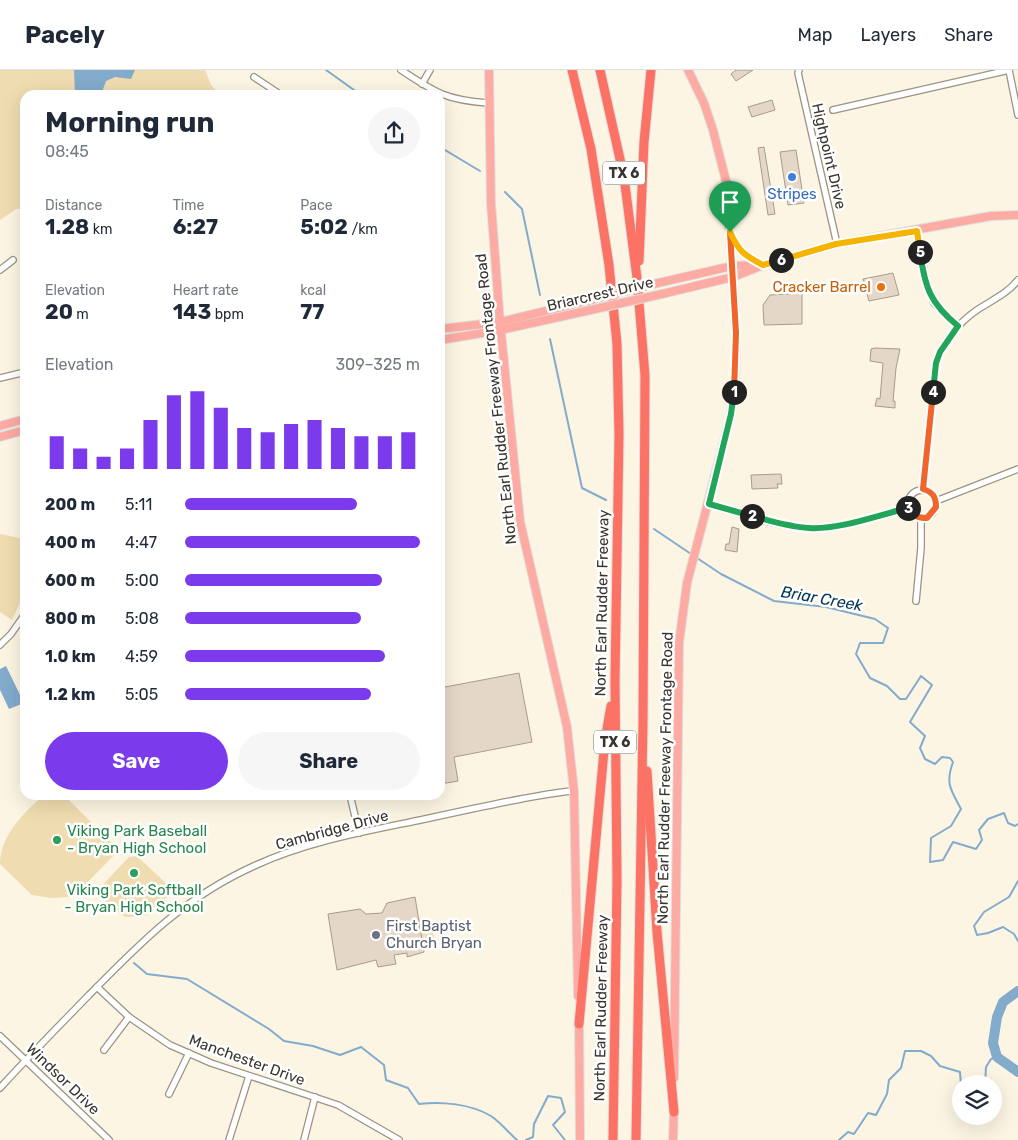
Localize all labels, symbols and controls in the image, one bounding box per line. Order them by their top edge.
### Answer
text: Pacely [25,21,105,49]
text: Map [798,24,833,46]
text: Layers [861,24,916,46]
text: Share [944,24,993,46]
street label: Highpoint Drive [808,101,850,211]
text: Morning run [45,106,214,139]
button: share [368,107,420,159]
text: 08:45 [45,142,89,161]
road number: TX 6 [603,162,645,185]
marker: Stripes [786,171,798,183]
pin [709,181,751,232]
place label: Stripes [767,185,817,203]
icon: arrive [716,188,744,216]
text: Distance [45,197,102,214]
text: Time [173,197,204,214]
text: Pace [300,197,332,214]
text: 1.28 [45,214,89,239]
text: 6:27 [173,214,218,239]
text: 5:02 [300,214,348,239]
text: km [89,221,112,238]
text: /km [348,221,378,238]
pin: 5 [908,240,932,264]
text: 5 [916,244,925,261]
pin: 6 [768,248,794,272]
text: 6 [777,252,786,269]
street label: North Earl Rudder Freeway Frontage Road [472,253,520,545]
street label: Briarcrest Drive [545,273,655,315]
place label: Cracker Barrel [772,278,871,296]
marker: Cracker Barrel [875,281,887,293]
text: Elevation [45,282,105,299]
text: Heart rate [173,282,239,299]
text: kcal [300,282,326,299]
text: 20 [45,299,73,324]
text: 143 [173,299,211,324]
text: 77 [300,299,324,324]
text: m [73,306,89,323]
text: bpm [211,306,244,323]
text: Elevation [45,355,114,374]
text: 309–325 m [335,355,420,374]
pin: 1 [722,380,746,404]
pin: 4 [920,380,946,404]
text: 1 [731,384,738,401]
text: 4 [929,384,938,401]
text: 200 m [45,495,95,514]
text: 5:11 [125,495,152,514]
pin: 3 [896,496,920,520]
text: 3 [904,500,913,517]
pin: 2 [740,504,764,528]
text: 2 [748,508,757,525]
street label: North Earl Rudder Freeway [591,509,613,697]
text: 400 m [45,533,96,552]
text: 4:47 [125,533,157,552]
text: 600 m [45,571,95,590]
text: 5:00 [125,571,159,590]
water label: Briar Creek [780,582,865,615]
text: 800 m [45,609,96,628]
text: 5:08 [125,609,159,628]
street label: North Earl Rudder Freeway Frontage Road [653,632,677,924]
text: 1.0 km [45,647,96,666]
text: 4:59 [125,647,158,666]
text: 1.2 km [45,685,95,704]
text: 5:05 [125,685,158,704]
road number: TX 6 [594,730,636,754]
button: Save [45,732,228,790]
button: Share [238,732,420,790]
street label: Cambridge Drive [274,806,390,854]
place label: Viking Park Baseball - Bryan High School [67,822,207,857]
marker: Viking Park Baseball - Bryan High School [51,834,63,846]
marker: Viking Park Softball - Bryan High School [128,867,140,879]
place label: Viking Park Softball - Bryan High School [64,881,204,916]
street label: North Earl Rudder Freeway [590,914,612,1102]
place label: First Baptist Church Bryan [386,917,482,952]
marker: First Baptist Church Bryan [370,929,382,941]
street label: Manchester Drive [187,1031,307,1089]
street label: Windsor Drive [23,1040,103,1118]
map controls [952,1075,1002,1125]
button: layers [952,1075,1002,1125]

